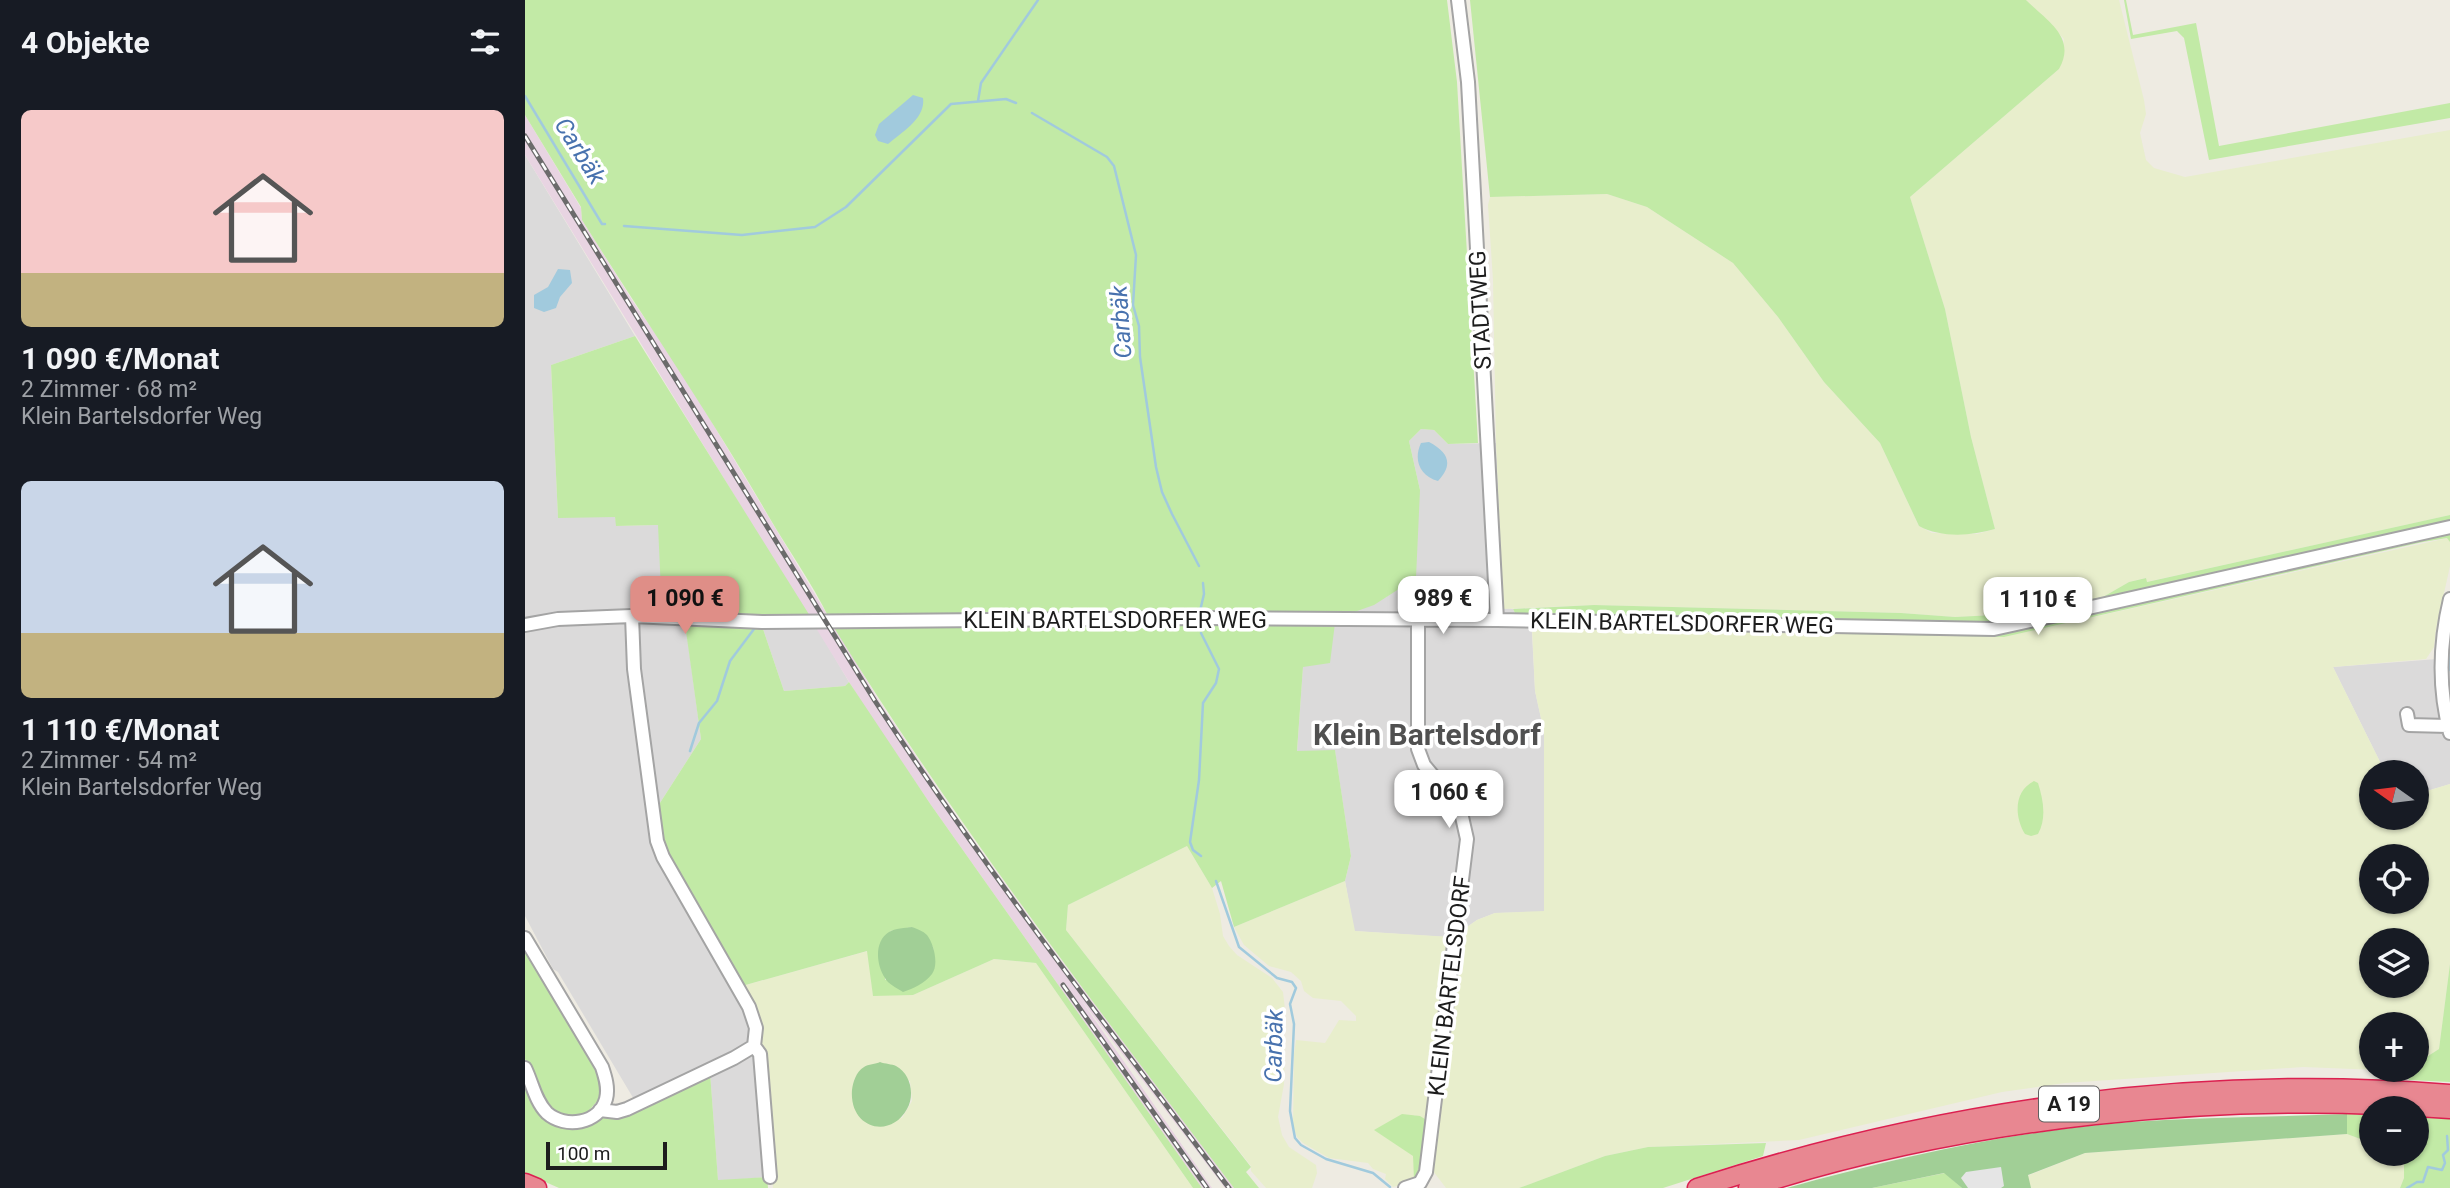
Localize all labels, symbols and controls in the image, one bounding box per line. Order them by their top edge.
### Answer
icon: filters [466,23,504,61]
text: 4 Objekte [21,25,150,60]
water label: Carbäk [549,113,612,190]
icon: home [200,155,326,281]
street label: STADTWEG [1464,250,1497,370]
water label: Carbäk [1104,283,1138,360]
text: 1 090 €/Monat [21,341,219,376]
text: 2 Zimmer · 68 m² [21,376,197,403]
text: Klein Bartelsdorfer Weg [21,403,262,430]
icon: home [200,526,326,652]
pin: 1 090 € [620,576,750,636]
pin: 989 € [1394,576,1492,636]
pin: 1 110 € [1973,578,2103,637]
text: 1 090 € [646,585,724,612]
text: 989 € [1414,585,1472,612]
text: 1 110 € [1999,586,2077,613]
street label: KLEIN BARTELSDORFER WEG [963,607,1267,634]
street label: KLEIN BARTELSDORFER WEG [1530,607,1834,640]
text: 1 110 €/Monat [21,712,219,747]
district label: Klein Bartelsdorf [1313,717,1541,752]
text: 2 Zimmer · 54 m² [21,747,197,774]
north arrow [2359,760,2429,830]
map controls [2359,760,2429,1166]
pin: 1 060 € [1384,770,1514,830]
text: Klein Bartelsdorfer Weg [21,774,262,801]
text: 1 060 € [1410,779,1488,806]
button: locate [2359,844,2429,914]
street label: KLEIN BARTELSDORF [1423,874,1476,1098]
button: layers [2359,928,2429,998]
water label: Carbäk [1259,1008,1289,1083]
button: + [2359,1012,2429,1082]
road number: A 19 [2039,1086,2099,1122]
button: − [2359,1096,2429,1166]
scale bar [546,1139,667,1171]
text: 100 m [557,1142,610,1165]

